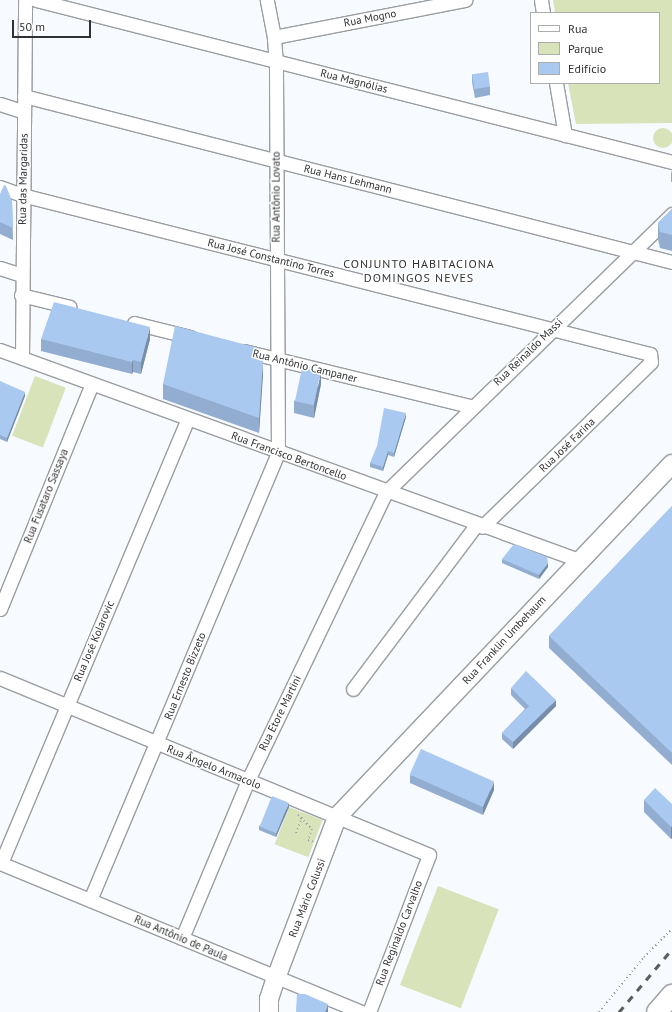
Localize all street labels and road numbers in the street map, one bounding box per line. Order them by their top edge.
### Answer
street label: Rua Mogno [343,6,397,30]
street label: Rua Magnólias [319,66,389,96]
street label: Rua das Margaridas [16,133,30,225]
street label: Rua Antônio Lovato [269,151,283,243]
street label: Rua Hans Lehmann [303,162,393,196]
street label: Rua José Constantino Torres [206,236,336,280]
street label: Rua Reinaldo Massi [491,316,565,388]
street label: Rua Antônio Campaner [251,347,359,385]
street label: Rua José Farina [536,415,598,475]
street label: Rua Francisco Bertoncello [229,429,349,483]
street label: Rua Fusataro Sassaya [21,447,71,545]
street label: Rua Franklin Umbehaum [460,593,548,687]
street label: Rua José Kolarovic [71,599,117,683]
street label: Rua Ernesto Bizzeto [161,630,209,722]
street label: Rua Etore Martini [256,673,304,753]
street label: Rua Ângelo Armacolo [165,742,263,792]
street label: Rua Mário Colussi [286,857,328,939]
street label: Rua Reginaldo Carvalho [373,878,425,988]
street label: Rua Antônio de Paula [132,912,230,964]

